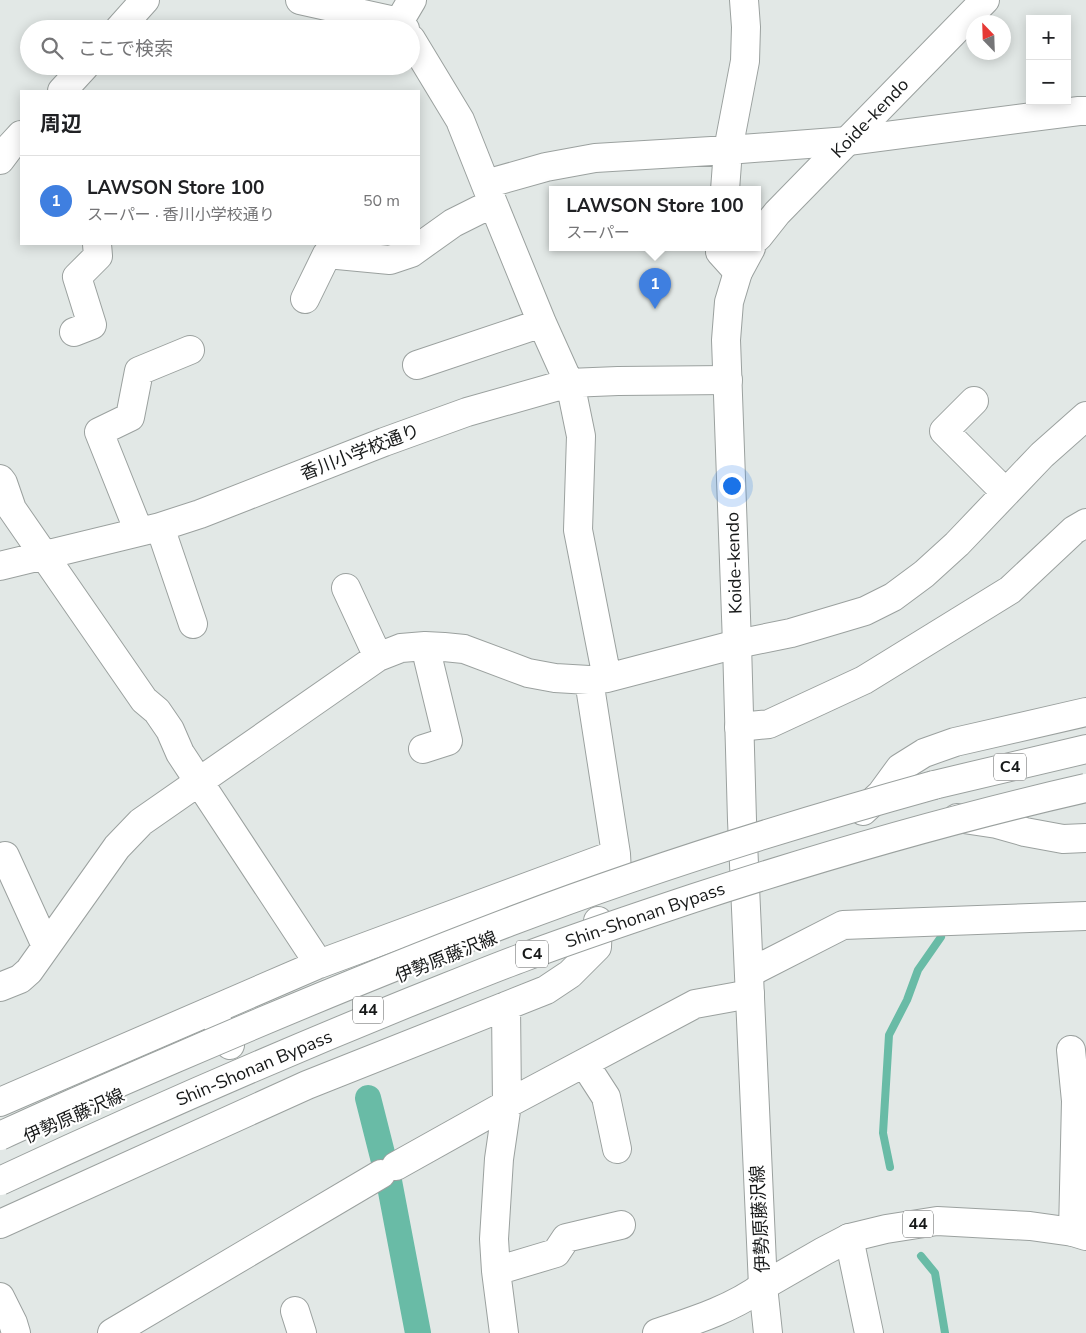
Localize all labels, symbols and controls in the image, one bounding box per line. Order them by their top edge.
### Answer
north arrow [966,15,1011,60]
map controls [1026,15,1071,105]
button: + [1026,15,1071,60]
search box [20,20,420,75]
icon: search [38,34,66,62]
text: ここで検索 [78,36,173,62]
button: − [1026,60,1071,105]
street label: Koide-kendo [826,73,914,163]
text: 周辺 [40,110,82,138]
text: LAWSON Store 100 [87,175,265,201]
popup [549,186,761,251]
text: 1 [51,190,61,212]
text: 50 m [363,190,400,212]
text: LAWSON Store 100 [566,193,744,219]
text: スーパー · 香川小学校通り [87,204,275,226]
text: スーパー [566,222,630,244]
pin: 1 [639,268,671,309]
street label: 香川小学校通り [297,418,423,486]
your location [719,473,745,499]
street label: Koide-kendo [720,512,748,614]
road number: C4 [994,754,1026,780]
street label: Shin-Shonan Bypass [562,876,728,954]
street label: 伊勢原藤沢線 [391,926,501,988]
road number: C4 [516,941,548,968]
road number: 44 [353,996,383,1024]
street label: Shin-Shonan Bypass [172,1024,336,1112]
street label: 伊勢原藤沢線 [20,1083,128,1149]
street label: 伊勢原藤沢線 [745,1164,775,1274]
road number: 44 [903,1210,933,1238]

